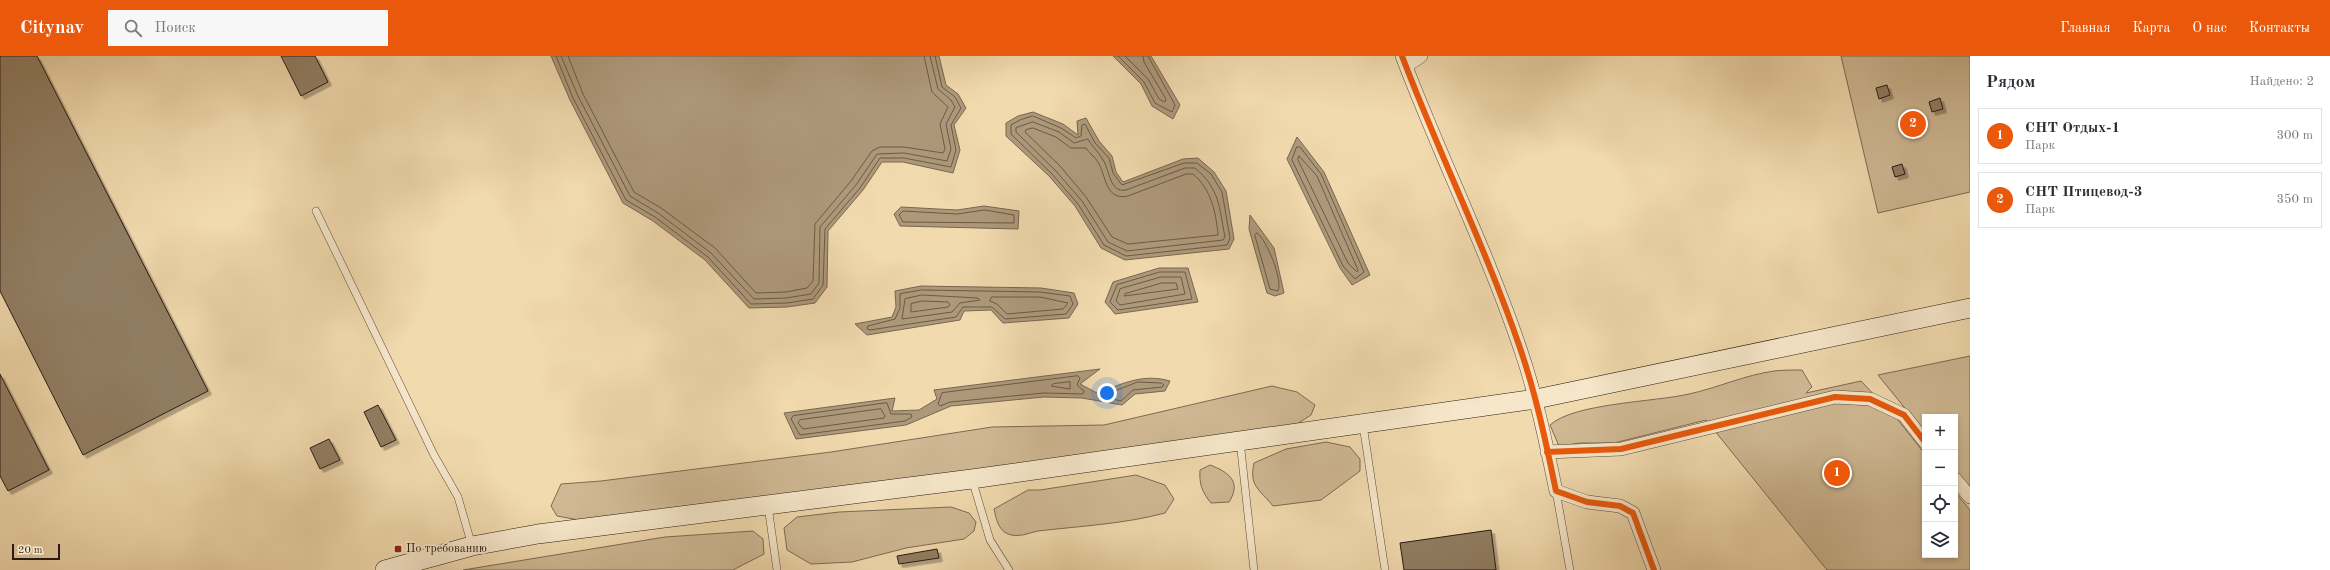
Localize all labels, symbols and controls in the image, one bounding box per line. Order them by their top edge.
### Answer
search box [108,10,388,46]
icon: search [122,17,144,39]
text: Citynav [20,19,84,38]
text: Поиск [154,21,196,36]
text: Главная [2060,21,2110,35]
text: Карта [2132,21,2170,35]
text: О нас [2192,21,2227,35]
text: Контакты [2249,21,2310,35]
text: Рядом [1986,74,2035,91]
text: Найдено: 2 [2250,75,2314,88]
pin: 2 [1900,109,1926,139]
text: СНТ Отдых-1 [2025,121,2120,136]
text: 1 [1996,129,2004,142]
text: 300 m [2276,129,2313,142]
text: Парк [2025,139,2055,152]
text: СНТ Птицевод-3 [2025,185,2143,200]
text: 2 [1996,193,2004,206]
text: 350 m [2276,193,2313,206]
text: Парк [2025,203,2055,216]
your location [1097,383,1117,403]
map controls [1922,414,1958,558]
button: + [1922,414,1958,450]
button: − [1922,450,1958,486]
pin: 1 [1824,458,1850,488]
button: locate [1922,486,1958,522]
button: layers [1922,522,1958,558]
scale bar [12,542,60,561]
place label: По требованию [406,543,487,555]
marker: По требованию [393,544,403,554]
text: 20 m [18,545,43,556]

